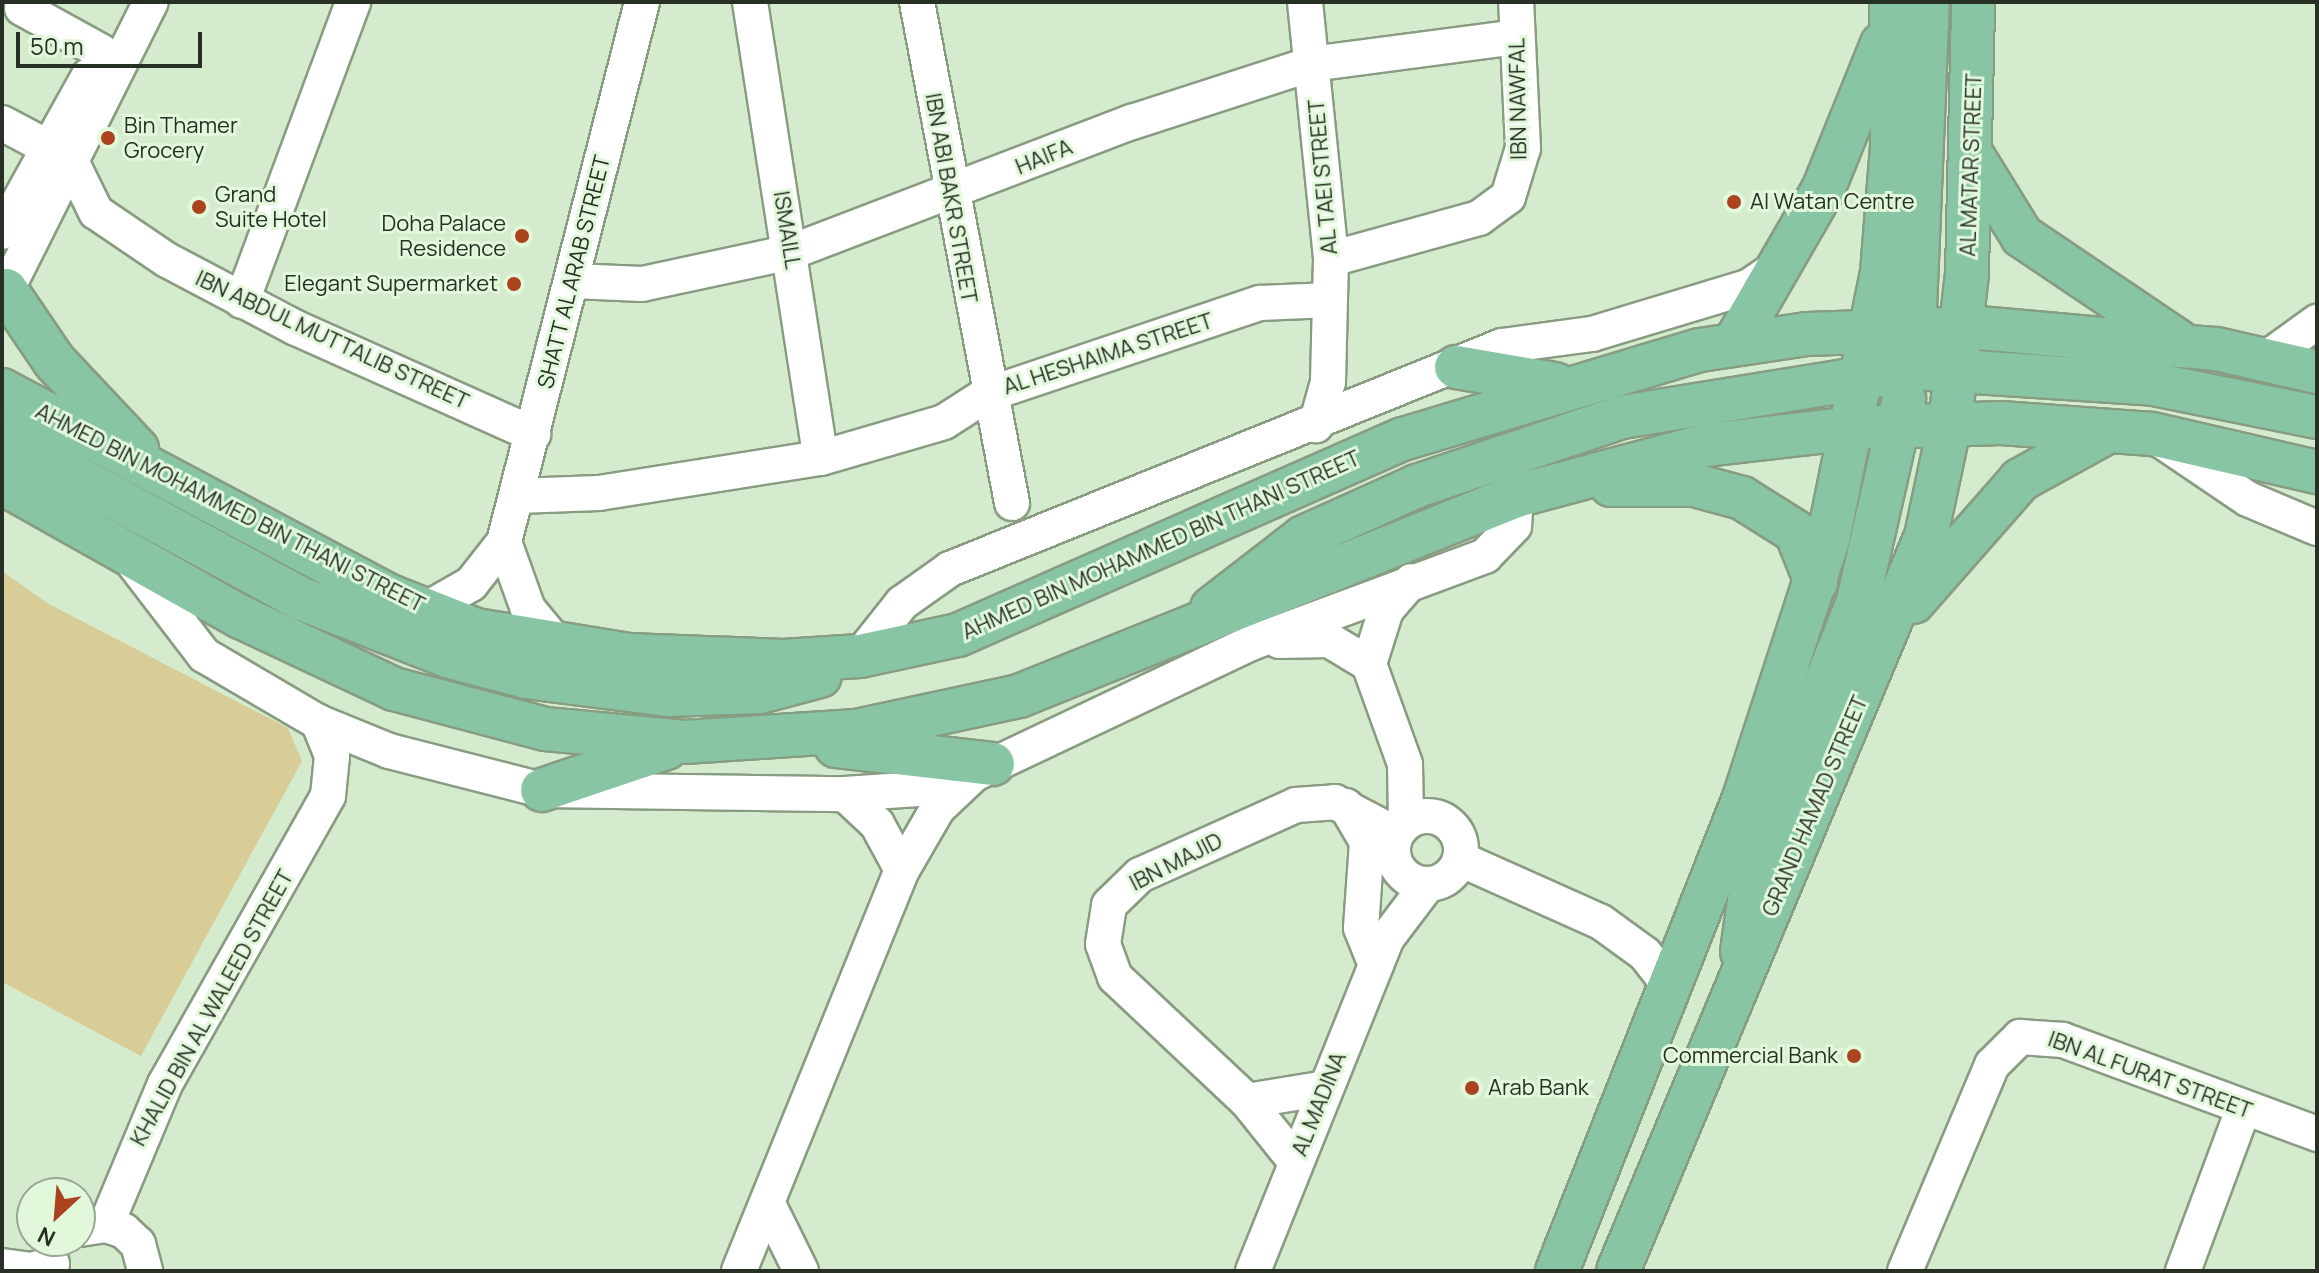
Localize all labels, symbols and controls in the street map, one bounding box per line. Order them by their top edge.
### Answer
scale bar [20,16,206,66]
text: 50 m [30,29,84,62]
street label: IBN NAWFAL [1504,38,1532,160]
street label: AL MATAR STREET [1955,72,1987,258]
street label: IBN ABI BAKR STREET [920,91,982,305]
street label: AL TAEI STREET [1303,98,1343,256]
place label: Bin Thamer Grocery [124,112,238,164]
marker: Bin Thamer Grocery [99,129,117,147]
street label: HAIFA [1012,134,1076,180]
street label: SHATT AL ARAB STREET [532,152,616,392]
place label: Grand Suite Hotel [215,181,327,232]
street label: ISMAILL [768,189,806,271]
place label: Al Watan Centre [1750,189,1915,215]
marker: Al Watan Centre [1725,193,1743,211]
marker: Grand Suite Hotel [190,198,208,216]
place label: Doha Palace Residence [381,210,506,262]
marker: Doha Palace Residence [513,227,531,245]
street label: IBN ABDUL MUTTALIB STREET [191,265,473,415]
place label: Elegant Supermarket [284,271,498,297]
marker: Elegant Supermarket [505,275,523,293]
street label: AL HESHAIMA STREET [999,307,1217,401]
street label: AHMED BIN MOHAMMED BIN THANI STREET [31,398,429,618]
street label: AHMED BIN MOHAMMED BIN THANI STREET [958,445,1364,645]
street label: GRAND HAMAD STREET [1757,692,1873,920]
street label: IBN MAJID [1125,827,1227,897]
street label: KHALID BIN AL WALEED STREET [125,865,299,1151]
street label: IBN AL FURAT STREET [2044,1025,2256,1125]
place label: Commercial Bank [1663,1043,1838,1069]
marker: Commercial Bank [1845,1047,1863,1065]
street label: AL MADINA [1286,1048,1352,1160]
place label: Arab Bank [1488,1075,1589,1101]
marker: Arab Bank [1463,1079,1481,1097]
north arrow [16,1177,96,1257]
text: N [33,1220,60,1254]

